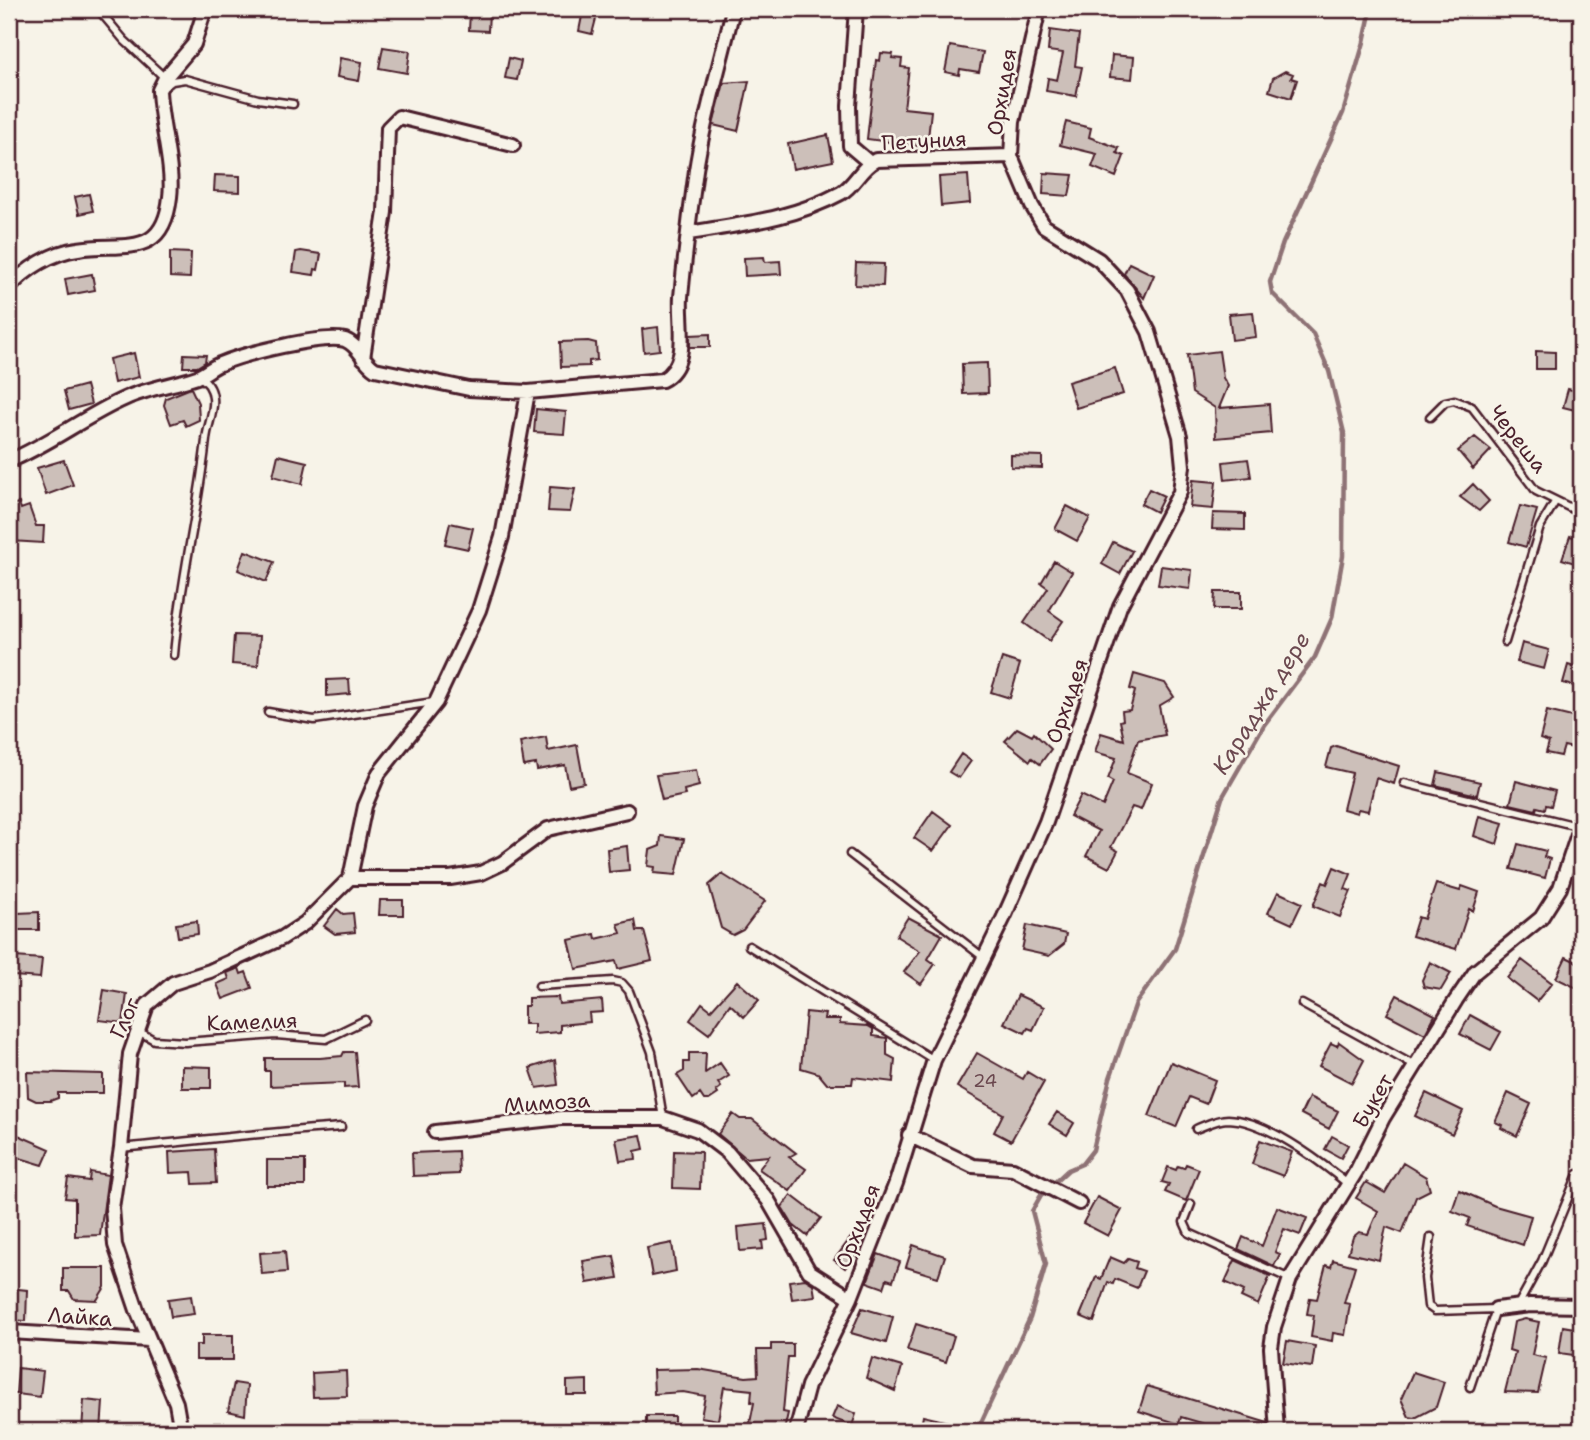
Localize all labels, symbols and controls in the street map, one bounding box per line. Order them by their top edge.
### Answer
street label: Орхидея [981,46,1023,138]
street label: Петуния [881,125,967,157]
street label: Череша [1483,399,1553,479]
water label: Караджа дере [1205,626,1317,780]
street label: Орхидея [1039,655,1095,747]
street label: Глог [103,992,147,1043]
street label: Камелия [206,1006,298,1038]
street label: Букет [1346,1068,1400,1133]
house number: 24 [973,1069,997,1093]
street label: Мимоза [503,1086,591,1120]
street label: Орхидея [829,1180,887,1272]
street label: Лайка [47,1301,113,1333]

